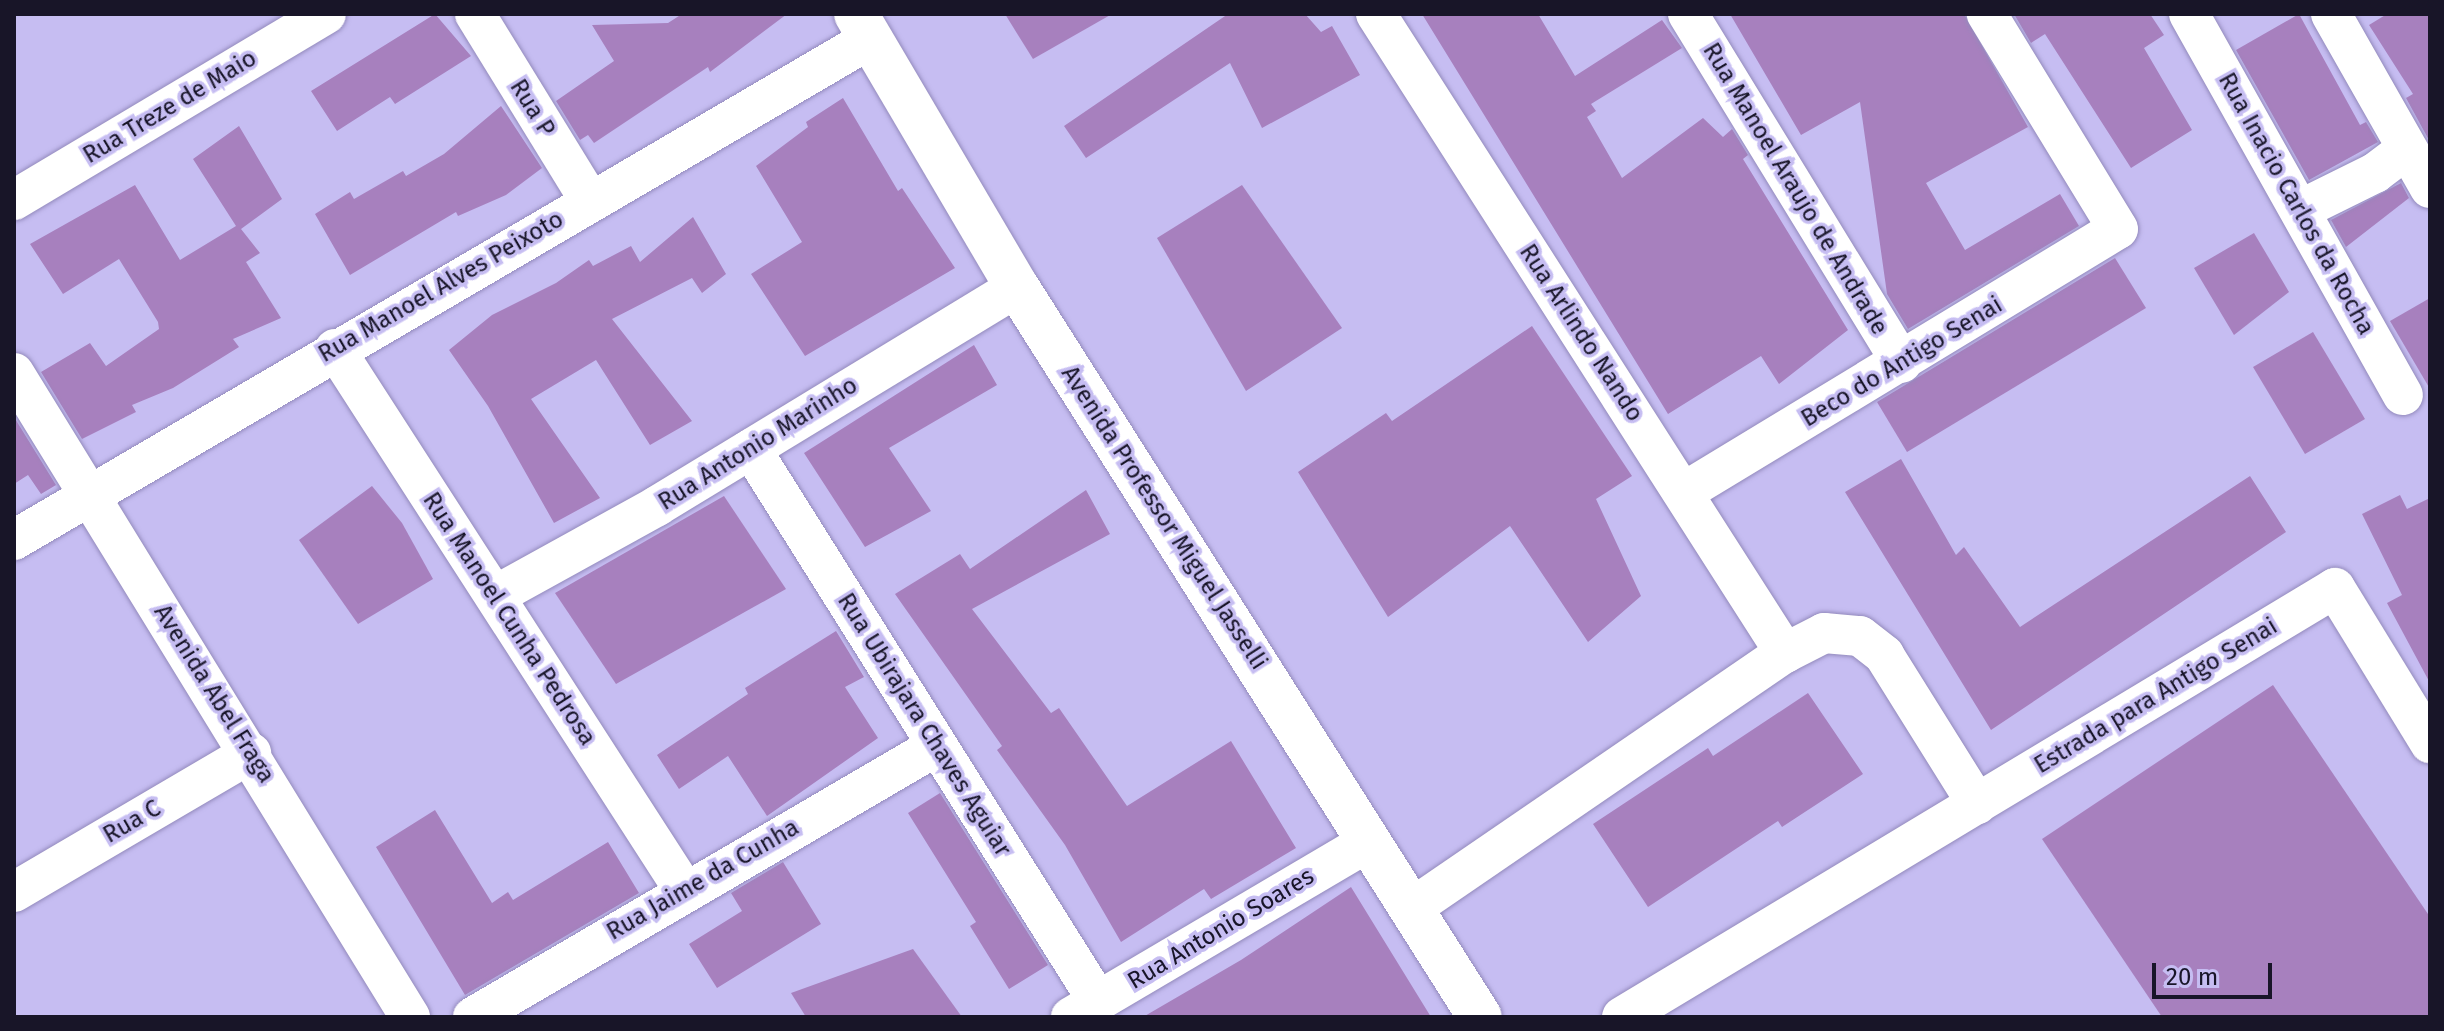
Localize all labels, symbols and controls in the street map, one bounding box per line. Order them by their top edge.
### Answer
street label: Rua Manoel Araujo de Andrade [1696,38,1894,340]
street label: Rua Treze de Maio [78,44,262,170]
street label: Rua Inacio Carlos da Rocha [2212,68,2380,340]
street label: Rua P [503,74,561,142]
street label: Rua Manoel Alves Peixoto [313,205,569,369]
street label: Rua Arlindo Nando [1513,239,1649,427]
street label: Beco do Antigo Senai [1796,291,2008,433]
street label: Avenida Professor Miguel Jasselli [1055,361,1273,675]
street label: Rua Antonio Marinho [653,371,863,517]
street label: Rua Manoel Cunha Pedrosa [416,487,602,751]
street label: Rua Ubirajara Chaves Aguiar [831,588,1017,862]
street label: Avenida Abel Fraga [148,599,280,789]
street label: Estrada para Antigo Senai [2029,612,2283,780]
street label: Rua C [98,794,166,850]
street label: Rua Jaime da Cunha [602,813,804,947]
street label: Rua Antonio Soares [1123,862,1319,996]
scale bar [2156,947,2276,997]
text: 20 m [2166,963,2218,991]

